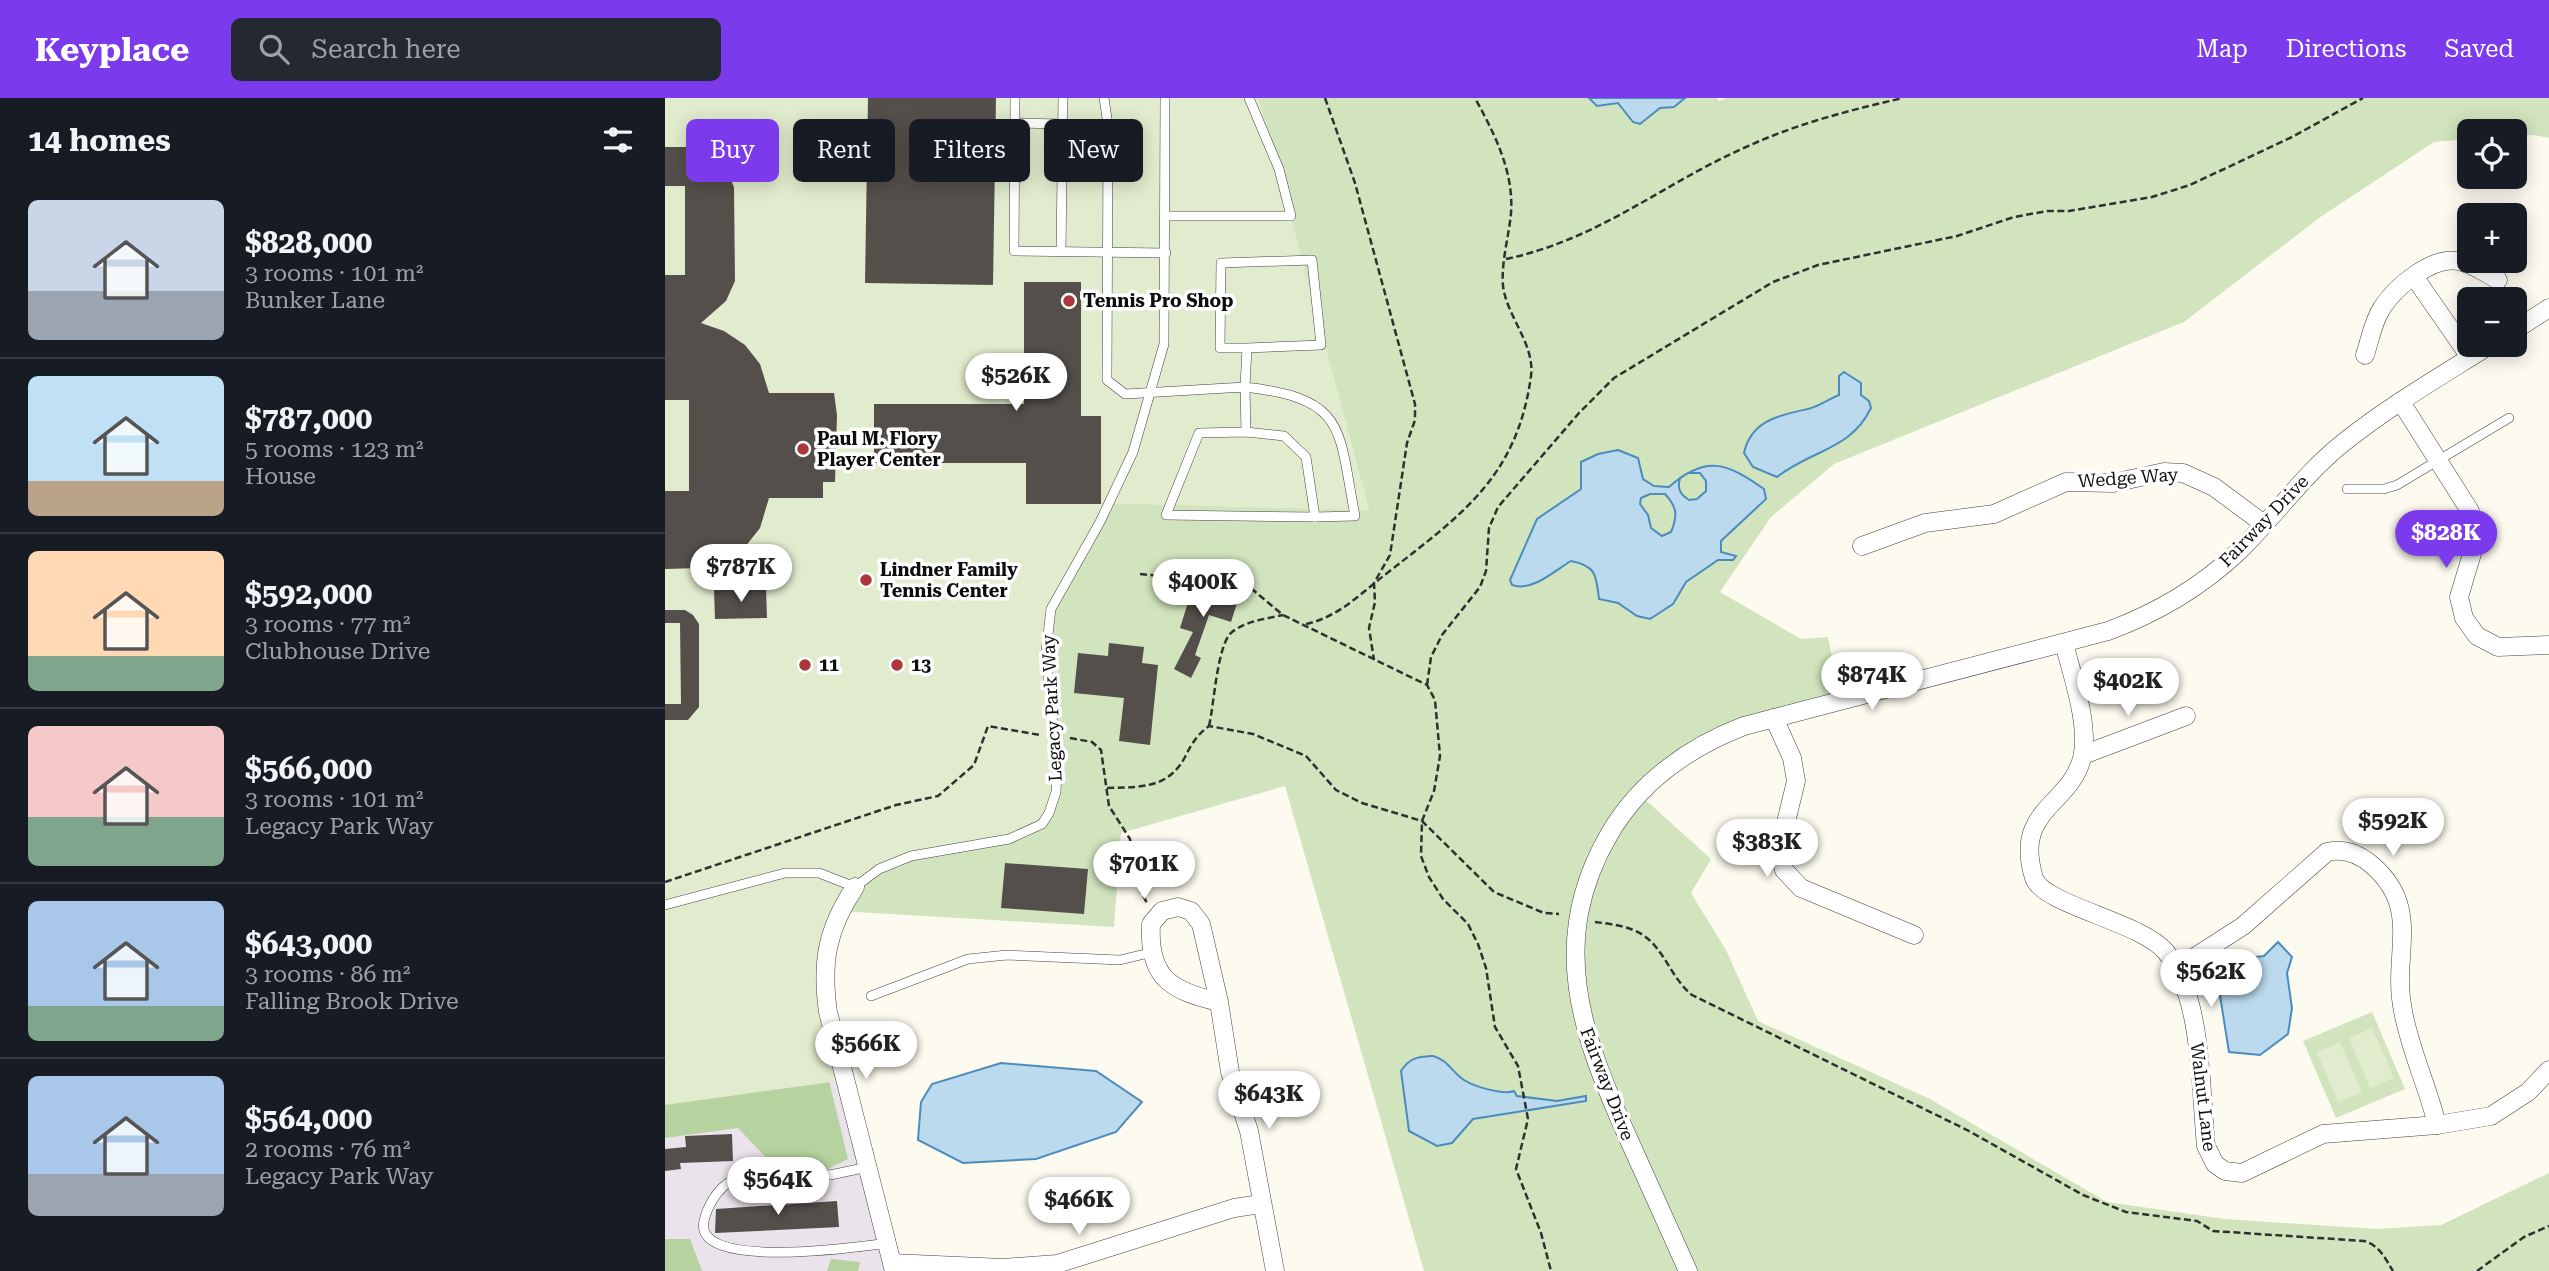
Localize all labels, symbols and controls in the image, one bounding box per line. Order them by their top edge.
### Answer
search box [231,18,721,81]
text: Keyplace [35,30,189,69]
icon: search [255,30,293,68]
text: Search here [311,34,460,64]
text: Map [2196,35,2248,63]
text: Directions [2286,35,2406,63]
text: Saved [2444,35,2514,63]
chip: Buy [686,119,779,182]
chip: Rent [793,119,895,182]
chip: Filters [909,119,1030,182]
chip: New [1044,119,1143,182]
map controls [2457,119,2527,357]
button: locate [2457,119,2527,189]
icon: filters [599,121,637,159]
text: 14 homes [28,123,171,158]
button: + [2457,203,2527,273]
text: $828,000 [245,225,372,260]
icon: home [84,228,168,312]
text: 3 rooms · 101 m² [245,260,423,287]
text: Bunker Lane [245,287,385,314]
button: − [2457,287,2527,357]
place label: Tennis Pro Shop [1083,290,1233,311]
marker: Tennis Pro Shop [1061,293,1077,309]
pin: $526K [967,354,1065,413]
text: $526K [981,362,1051,389]
text: $787,000 [245,401,372,436]
icon: home [84,404,168,488]
place label: Paul M. Flory Player Center [817,428,941,470]
text: 5 rooms · 123 m² [245,436,423,463]
marker: Paul M. Flory Player Center [795,441,811,457]
text: House [245,463,316,490]
street label: Wedge Way [2077,463,2179,491]
street label: Fairway Drive [2215,470,2313,571]
pin: $828K [2397,510,2495,570]
text: $828K [2411,519,2481,546]
pin: $787K [692,545,790,604]
text: $787K [706,553,776,580]
place label: Lindner Family Tennis Center [880,559,1018,601]
pin: $400K [1154,560,1252,619]
text: $400K [1168,568,1238,595]
marker: Lindner Family Tennis Center [858,572,874,588]
text: $592,000 [245,576,372,611]
icon: home [84,579,168,663]
text: 3 rooms · 77 m² [245,611,411,638]
street label: Legacy Park Way [1037,633,1066,782]
text: Clubhouse Drive [245,638,430,665]
pin: $874K [1823,652,1921,712]
place label: 11 [819,654,839,675]
place label: 13 [911,654,931,675]
marker: 11 [797,657,813,673]
marker: 13 [889,657,905,673]
pin: $402K [2079,658,2177,718]
text: $874K [1837,661,1907,688]
text: $402K [2093,667,2163,694]
text: $566,000 [245,751,372,786]
icon: home [84,754,168,838]
text: 3 rooms · 101 m² [245,786,423,813]
pin: $592K [2344,798,2442,858]
text: $592K [2358,807,2428,834]
text: Legacy Park Way [245,813,434,840]
pin: $383K [1718,820,1816,879]
text: $383K [1732,828,1802,855]
pin: $701K [1095,842,1193,901]
text: $701K [1109,850,1179,877]
text: $643,000 [245,926,372,961]
icon: home [84,929,168,1013]
pin: $562K [2162,950,2260,1009]
text: $562K [2176,958,2246,985]
text: 3 rooms · 86 m² [245,961,411,988]
text: Falling Brook Drive [245,988,459,1015]
pin: $566K [817,1021,915,1081]
street label: Fairway Drive [1576,1024,1639,1143]
text: $566K [831,1030,901,1057]
street label: Walnut Lane [2186,1041,2221,1153]
pin: $643K [1220,1072,1318,1131]
text: $643K [1234,1080,1304,1107]
text: $564,000 [245,1101,372,1136]
icon: home [84,1104,168,1188]
text: 2 rooms · 76 m² [245,1136,411,1163]
pin: $564K [729,1158,827,1217]
text: Legacy Park Way [245,1163,434,1190]
text: $564K [743,1166,813,1193]
pin: $466K [1030,1178,1128,1237]
text: $466K [1044,1186,1114,1213]

